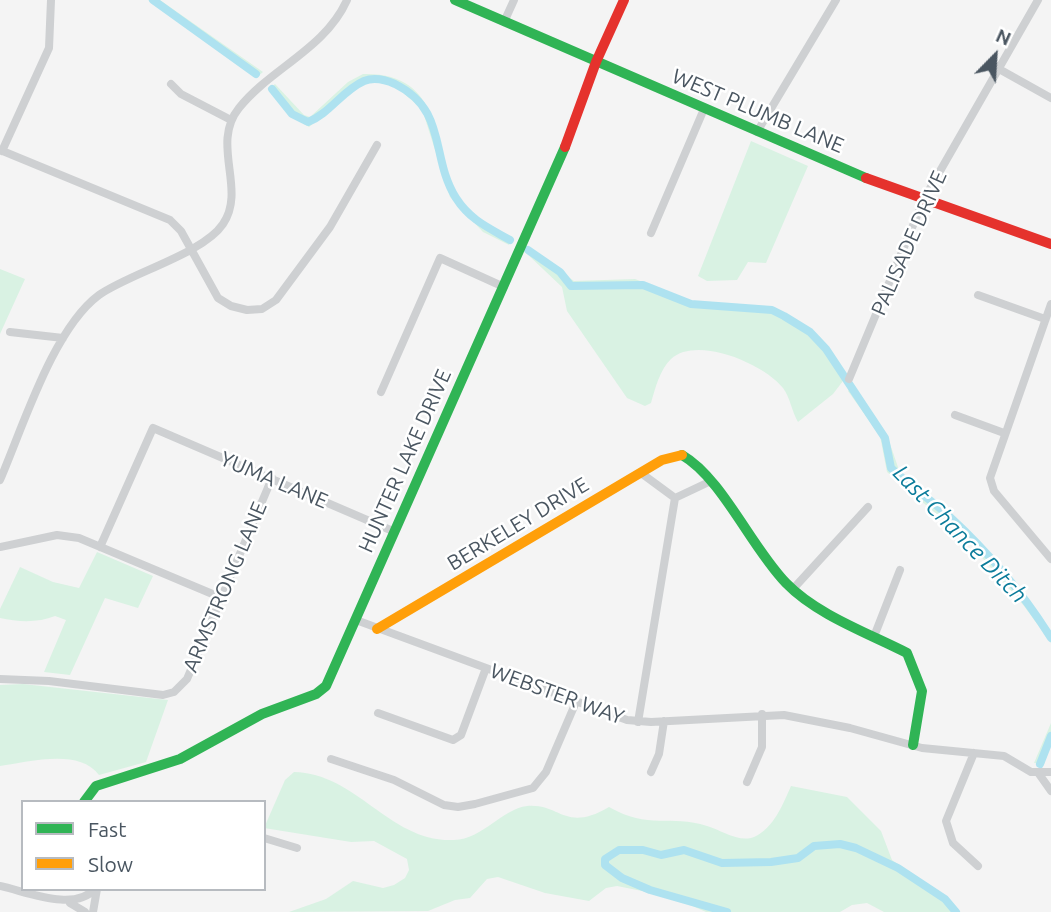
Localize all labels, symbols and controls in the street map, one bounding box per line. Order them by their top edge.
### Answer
north arrow [960,21,1030,91]
text: N [993,24,1014,50]
street label: WEST PLUMB LANE [668,63,848,159]
street label: PALISADE DRIVE [866,167,952,319]
street label: HUNTER LAKE DRIVE [353,365,457,557]
street label: YUMA LANE [216,446,332,514]
water label: Last Chance Ditch [887,459,1033,609]
street label: BERKELEY DRIVE [443,472,593,576]
street label: ARMSTRONG LANE [178,498,272,676]
street label: WEBSTER WAY [487,658,627,730]
legend [21,800,266,891]
text: Fast [88,817,126,841]
text: Slow [88,852,133,876]

